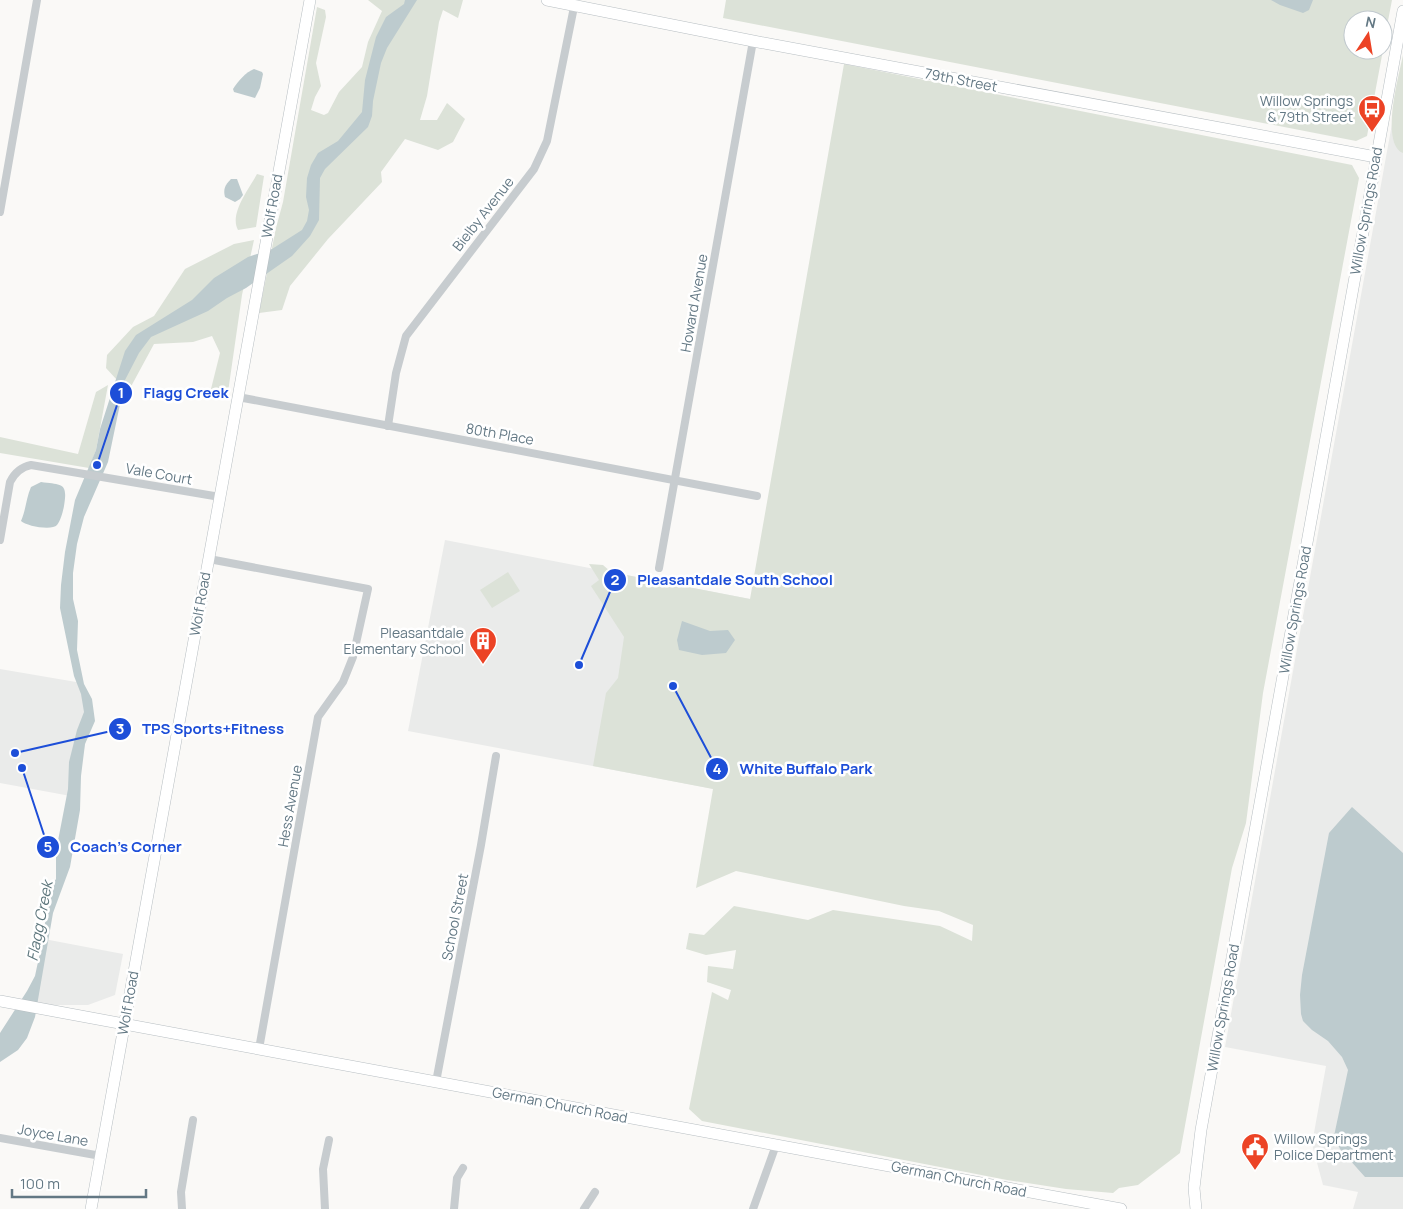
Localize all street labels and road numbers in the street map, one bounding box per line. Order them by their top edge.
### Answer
street label: 79th Street [923,63,999,96]
street label: Willow Springs Road [1345,146,1386,276]
street label: Wolf Road [257,172,286,239]
street label: Bielby Avenue [448,173,518,255]
street label: Howard Avenue [676,252,712,354]
street label: 80th Place [465,418,536,449]
street label: Vale Court [124,458,194,489]
street label: Willow Springs Road [1274,545,1315,675]
street label: Wolf Road [185,570,214,637]
street label: Hess Avenue [273,763,306,849]
street label: School Street [437,871,472,962]
street label: Willow Springs Road [1202,943,1243,1073]
street label: Wolf Road [113,969,142,1036]
street label: German Church Road [491,1082,629,1127]
street label: Joyce Lane [16,1119,90,1150]
street label: German Church Road [890,1156,1028,1201]

